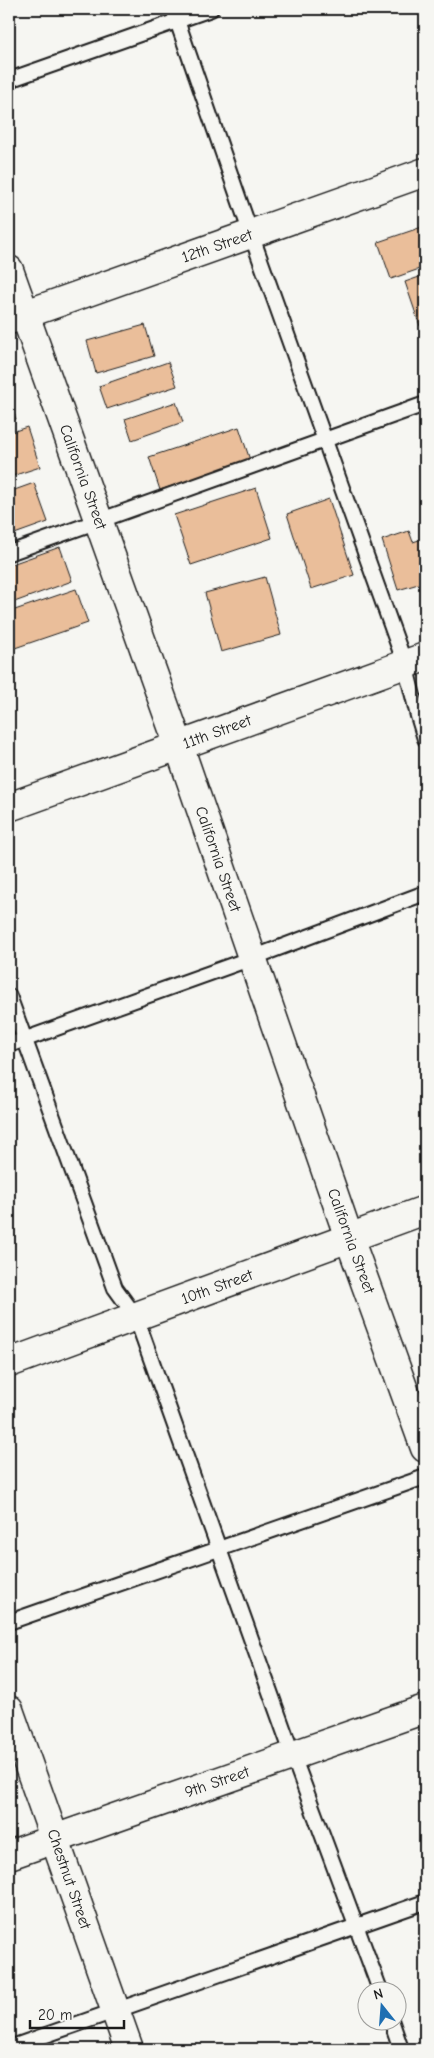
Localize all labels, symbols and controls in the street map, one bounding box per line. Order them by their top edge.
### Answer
street label: 12th Street [179,225,255,266]
street label: California Street [56,422,110,532]
street label: 11th Street [180,711,254,753]
street label: California Street [192,804,245,914]
street label: California Street [324,1186,378,1296]
street label: 10th Street [179,1266,256,1308]
street label: 9th Street [182,1762,252,1801]
street label: Chestnut Street [43,1827,95,1932]
north arrow [356,1980,406,2030]
text: N [371,1985,385,2004]
scale bar [30,1998,124,2030]
text: 20 m [38,2006,72,2024]

